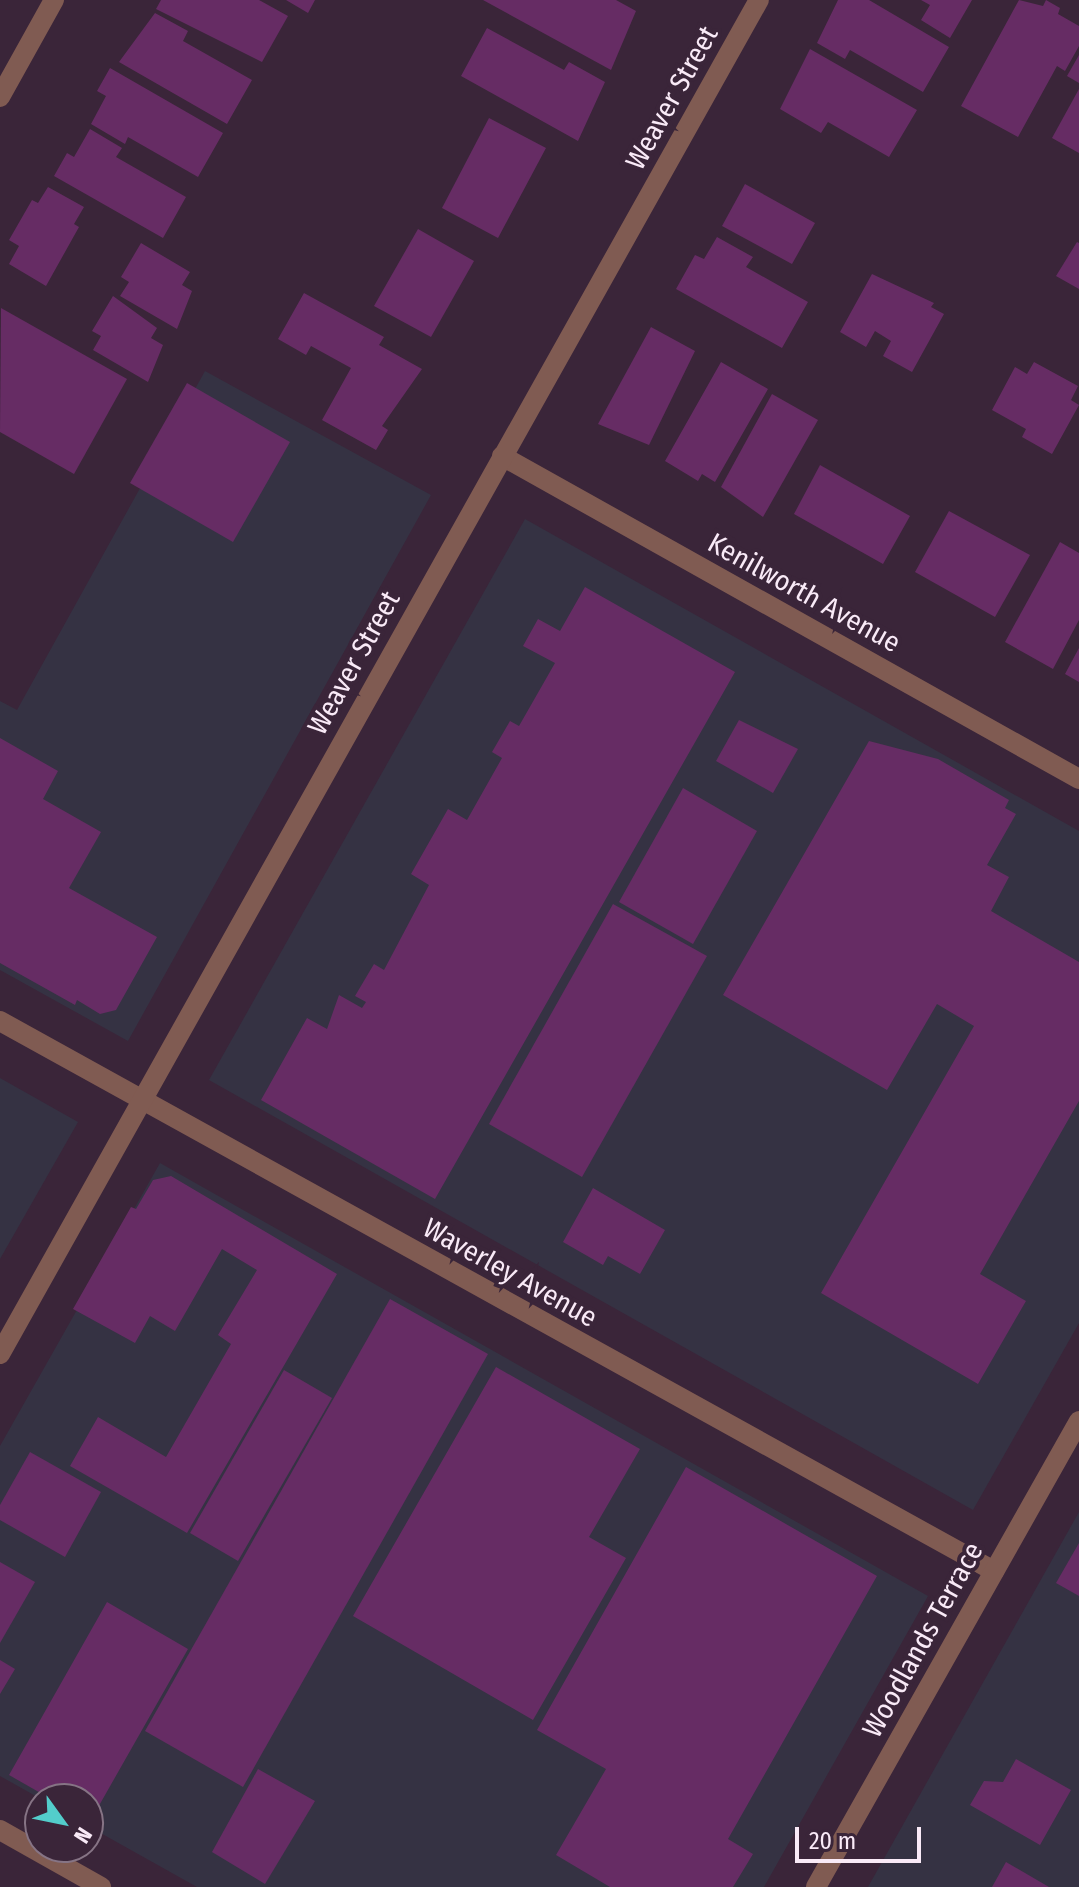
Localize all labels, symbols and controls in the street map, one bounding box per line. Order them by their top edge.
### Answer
street label: Weaver Street [619,20,725,176]
street label: Kenilworth Avenue [702,526,906,660]
street label: Weaver Street [301,585,407,741]
street label: Waverley Avenue [417,1211,603,1335]
street label: Woodlands Terrace [856,1537,990,1743]
north arrow [24,1783,104,1863]
scale bar [799,1811,925,1861]
text: N [68,1822,98,1848]
text: 20 m [809,1827,856,1855]

